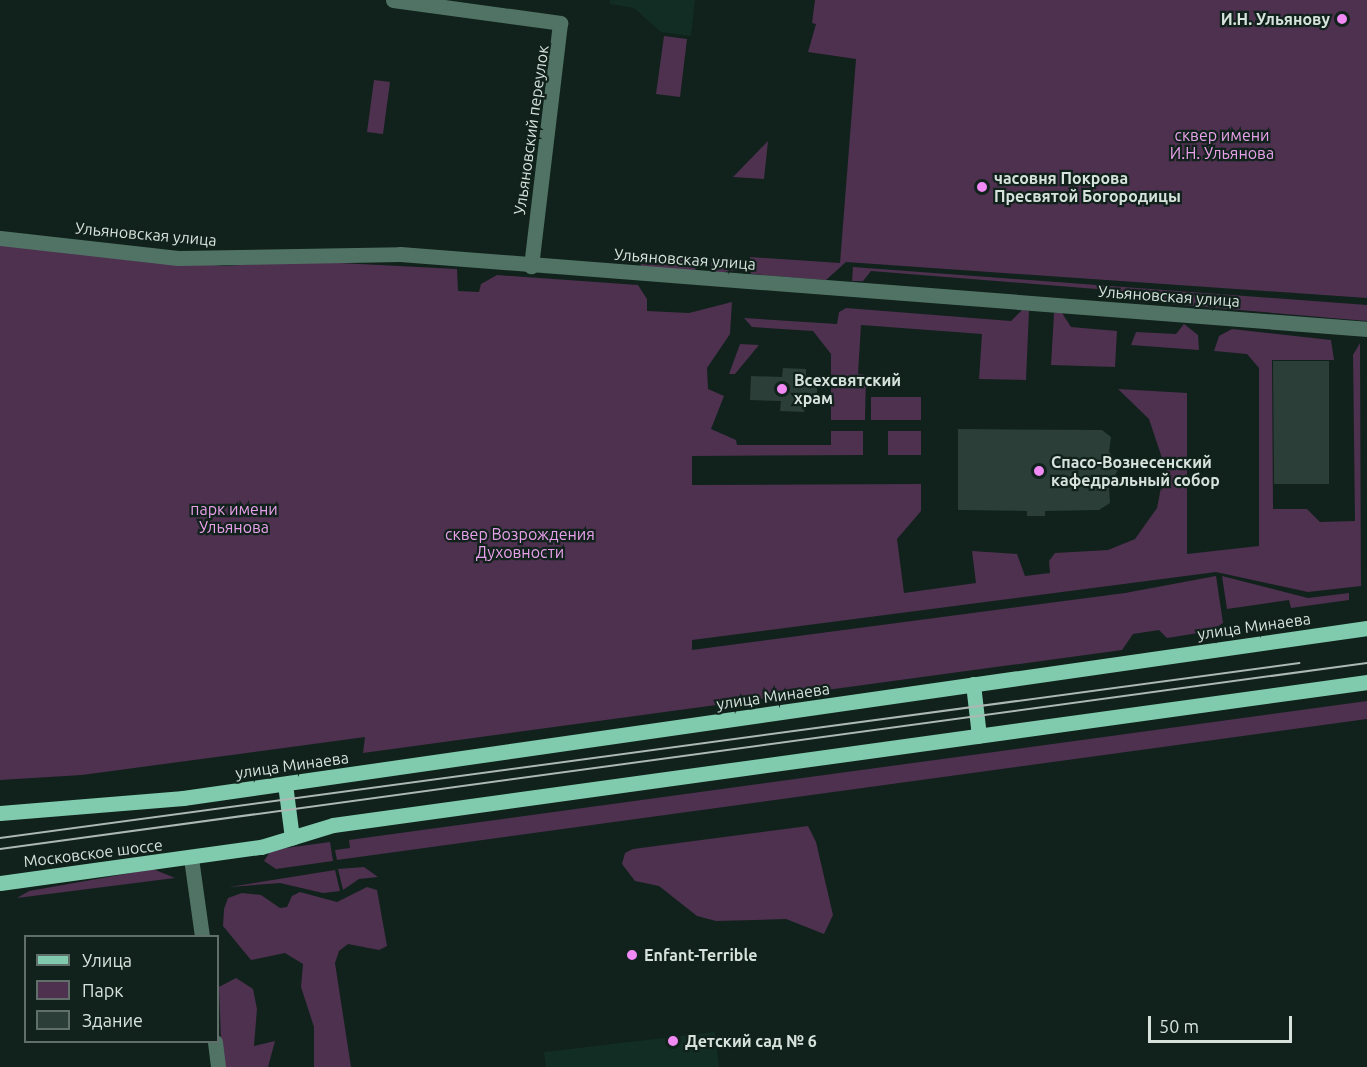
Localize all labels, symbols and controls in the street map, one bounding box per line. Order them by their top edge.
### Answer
place label: И.Н. Ульянову [1221,9,1330,29]
marker: И.Н. Ульянову [1335,12,1349,26]
street label: Ульяновский переулок [510,44,552,216]
park label: сквер имени И.Н. Ульянова [1170,125,1274,163]
place label: часовня Покрова Пресвятой Богородицы [994,168,1181,206]
marker: часовня Покрова Пресвятой Богородицы [975,180,989,194]
street label: Ульяновская улица [74,218,218,250]
street label: Ульяновская улица [614,244,756,274]
street label: Ульяновская улица [1098,281,1240,311]
place label: Всехсвятский храм [794,370,901,408]
marker: Всехсвятский храм [775,382,789,396]
place label: Спасо-Вознесенский кафедральный собор [1051,452,1220,490]
marker: Спасо-Вознесенский кафедральный собор [1032,464,1046,478]
park label: парк имени Ульянова [190,499,278,537]
park label: сквер Возрождения Духовности [445,524,595,562]
street label: улица Минаева [1196,609,1312,643]
street label: улица Минаева [715,679,831,713]
street label: улица Минаева [234,748,350,782]
street label: Московское шоссе [22,835,164,871]
legend [24,935,219,1043]
place label: Enfant-Terrible [644,945,757,965]
marker: Enfant-Terrible [625,948,639,962]
text: Улица [82,950,132,970]
text: Парк [82,980,123,1000]
scale bar [1151,1004,1295,1042]
text: Здание [82,1010,143,1030]
text: 50 m [1159,1016,1199,1036]
place label: Детский сад № 6 [685,1031,817,1051]
marker: Детский сад № 6 [666,1034,680,1048]

